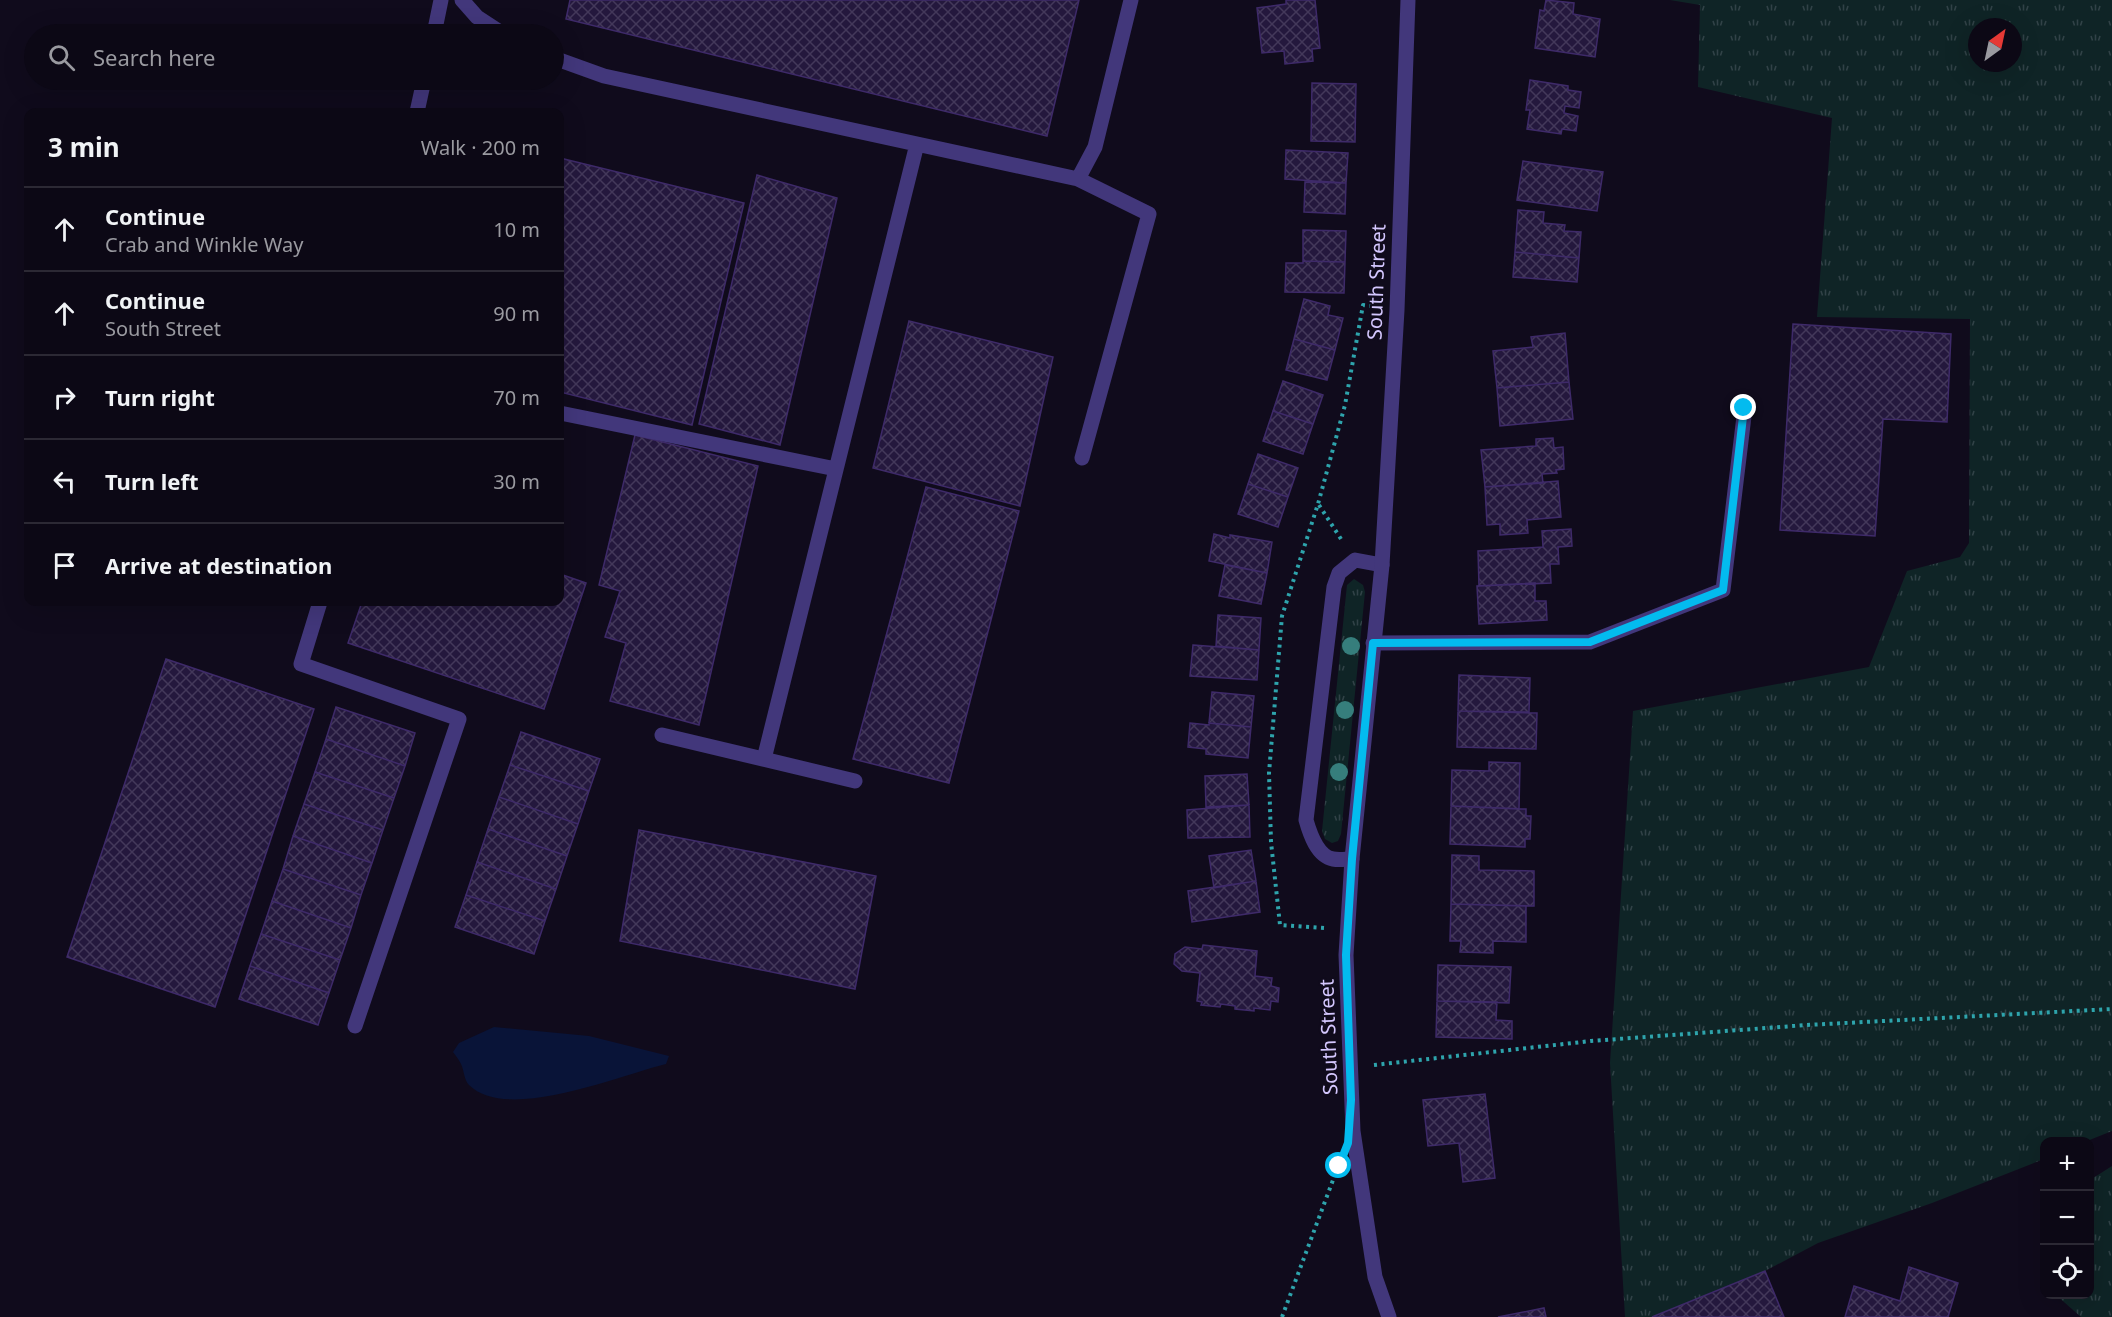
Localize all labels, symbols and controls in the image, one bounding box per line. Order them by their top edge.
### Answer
north arrow [1968,18,2022,72]
search box [24,24,564,90]
icon: search [45,41,78,74]
text: Search here [93,42,215,72]
text: 3 min [48,129,120,165]
text: Walk · 200 m [421,134,540,161]
text: Continue [105,201,205,231]
icon: ahead [48,213,81,246]
text: 10 m [493,216,540,243]
street label: South Street [1360,224,1392,340]
text: Crab and Winkle Way [105,231,303,258]
text: Continue [105,285,205,315]
icon: ahead [48,297,81,330]
text: 90 m [493,300,540,327]
text: South Street [105,315,221,342]
icon: right [48,381,81,414]
text: Turn right [105,382,215,412]
text: 70 m [493,384,540,411]
route end [1730,394,1756,420]
icon: left [48,465,81,498]
text: Turn left [105,466,199,496]
text: 30 m [493,468,540,495]
icon: arrive [48,549,81,582]
text: Arrive at destination [105,550,332,580]
street label: South Street [1312,979,1344,1095]
map controls [2040,1137,2094,1299]
button: + [2040,1137,2094,1191]
route start [1325,1152,1351,1178]
button: − [2040,1191,2094,1245]
button: locate [2040,1245,2094,1299]

